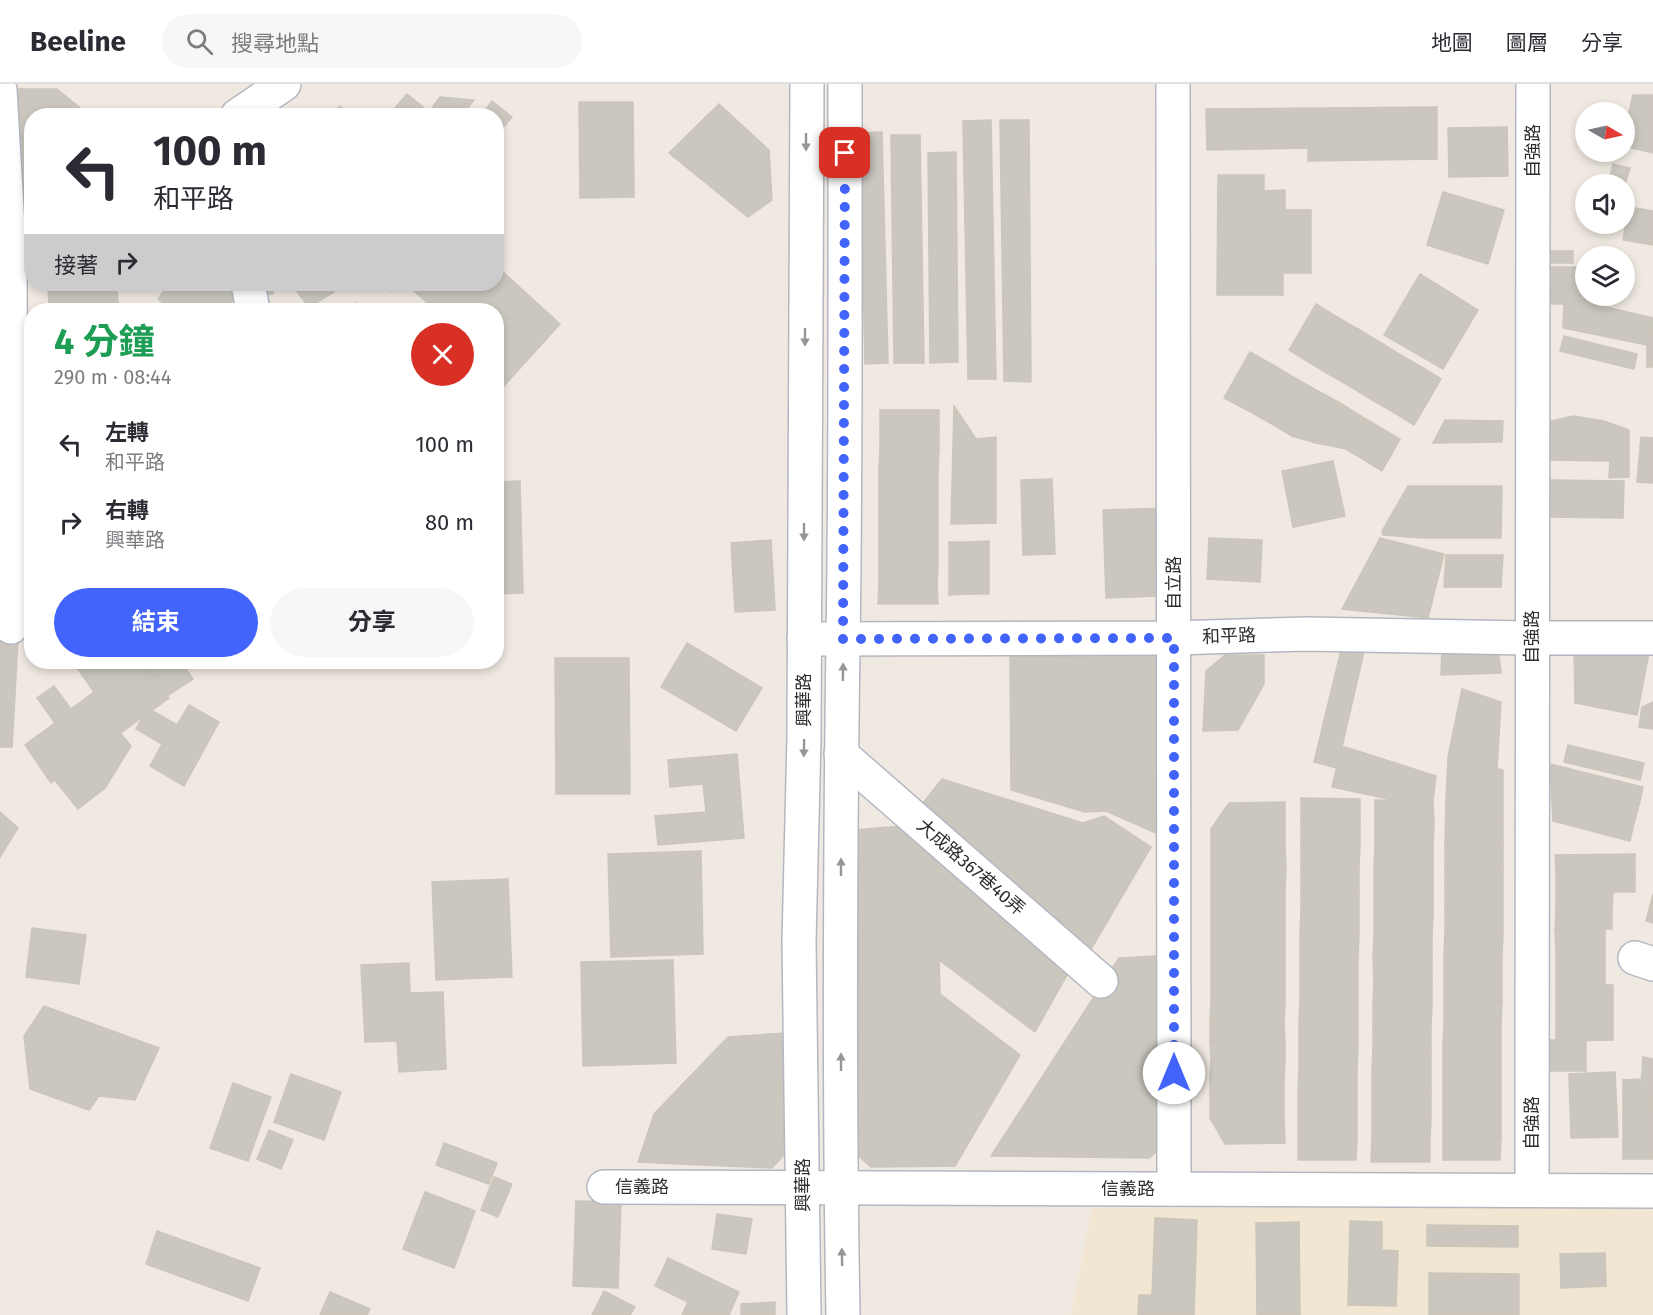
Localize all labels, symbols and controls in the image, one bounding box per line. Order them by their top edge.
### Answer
search box [162,14,582,68]
text: Beeline [30,25,126,58]
icon: search [183,25,216,58]
text: 搜尋地點 [231,30,319,57]
text: 地圖 [1431,30,1473,56]
text: 圖層 [1506,30,1548,56]
text: 分享 [1581,30,1623,56]
north arrow [1575,102,1635,162]
map controls [1575,102,1635,306]
street label: 自強路 [1522,124,1544,178]
text: 100 m [153,126,267,176]
pin [819,127,870,178]
icon: left [54,132,132,210]
one-way arrow [801,133,811,152]
icon: arrive [828,136,861,169]
button: sound [1575,174,1635,234]
text: 和平路 [153,183,234,215]
icon: right [110,246,143,279]
button: layers [1575,246,1635,306]
text: 接著 [54,252,98,279]
text: 4 分鐘 [54,320,155,364]
button: close [411,323,474,386]
one-way arrow [800,328,810,347]
text: 290 m · 08:44 [54,365,171,389]
text: 左轉 [105,419,149,446]
icon: left [54,428,87,461]
text: 100 m [415,431,474,458]
text: 和平路 [105,450,165,474]
text: 右轉 [105,497,149,524]
icon: right [54,506,87,539]
text: 80 m [425,509,474,536]
one-way arrow [800,523,809,542]
text: 興華路 [105,528,165,552]
street label: 自立路 [1163,556,1185,610]
button: 結束 [54,588,258,657]
button: 分享 [270,588,474,657]
street label: 自強路 [1521,610,1543,664]
street label: 和平路 [1202,624,1256,648]
one-way arrow [838,662,847,681]
street label: 興華路 [793,673,815,727]
one-way arrow [799,739,808,758]
street label: 大成路367巷40弄 [913,814,1029,920]
one-way arrow [836,857,846,876]
position arrow [1142,1041,1206,1105]
one-way arrow [836,1052,846,1071]
street label: 自強路 [1521,1096,1543,1150]
street label: 興華路 [792,1158,814,1212]
street label: 信義路 [615,1176,669,1198]
street label: 信義路 [1101,1178,1155,1200]
one-way arrow [837,1247,846,1266]

